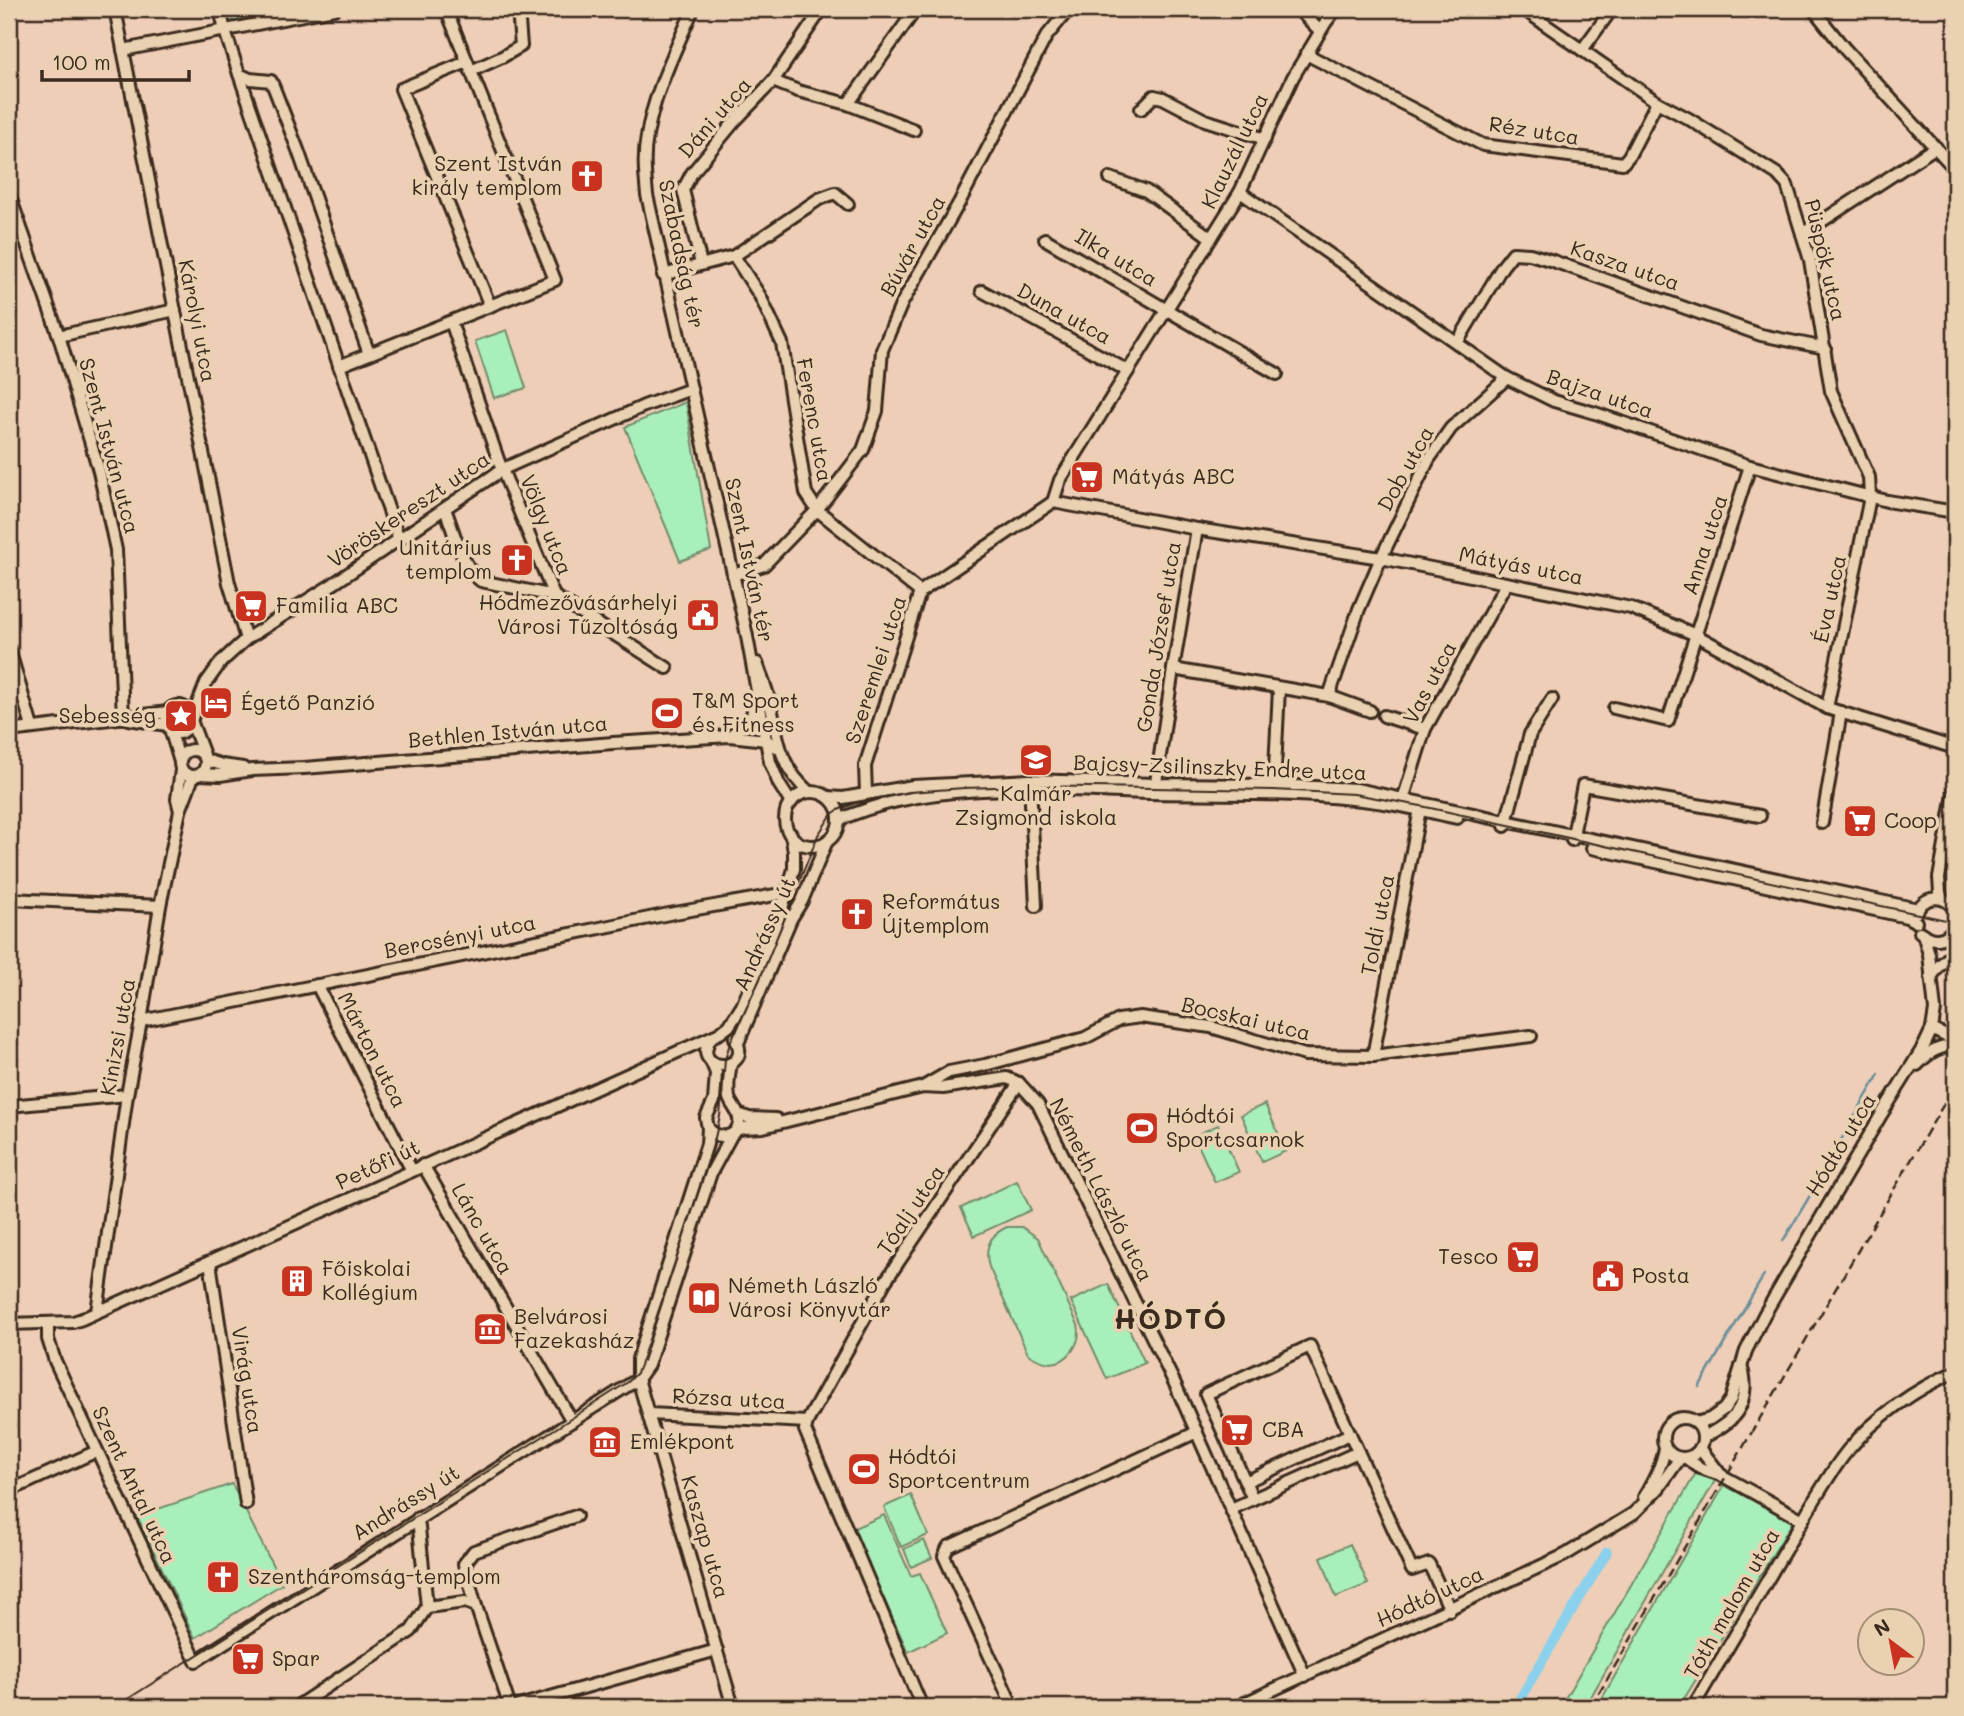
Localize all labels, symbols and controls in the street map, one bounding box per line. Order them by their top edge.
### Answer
scale bar [42,38,189,82]
text: 100 m [52,48,111,75]
street label: Dáni utca [671,71,756,163]
street label: Klauzál utca [1194,88,1273,213]
street label: Réz utca [1487,109,1581,150]
place label: Szent István király templom [411,149,562,200]
church icon: Szent István király templom [568,157,606,195]
street label: Szabadság tér [654,177,711,331]
street label: Búvár utca [873,190,950,300]
street label: Püspök utca [1799,196,1854,323]
street label: Ilka utca [1071,222,1163,292]
street label: Kasza utca [1567,233,1684,296]
street label: Károlyi utca [173,257,224,384]
street label: Duna utca [1013,276,1117,350]
street label: Szent István utca [74,355,147,536]
street label: Ferenc utca [791,356,840,484]
street label: Bajza utca [1544,362,1657,423]
street label: Dob utca [1370,421,1439,516]
street label: Vöröskereszt utca [322,445,494,573]
supermarket icon: Mátyás ABC [1068,458,1106,496]
place label: Mátyás ABC [1112,462,1235,489]
street label: Völgy utca [515,470,580,579]
street label: Szent István tér [720,475,781,644]
street label: Anna utca [1675,491,1732,598]
place label: Unitárius templom [399,533,492,584]
street label: Gonda József utca [1129,539,1186,734]
street label: Mátyás utca [1457,539,1586,590]
church icon: Unitárius templom [498,541,536,579]
street label: Éva utca [1806,552,1851,645]
supermarket icon: Familia ABC [232,587,270,625]
place label: Hódmezővásárhelyi Városi Tűzoltóság [479,588,678,639]
place label: Familia ABC [276,591,398,618]
street label: Szeremlei utca [838,592,911,747]
public building icon: Hódmezővásárhelyi Városi Tűzoltóság [684,596,722,634]
street label: Vas utca [1396,636,1462,728]
hotel icon: Égető Panzió [197,684,235,722]
place label: T&M Sport és Fitness [692,686,799,737]
place label: Égető Panzió [241,688,375,715]
sports icon: T&M Sport és Fitness [648,694,686,732]
place icon: Sebesség [162,697,200,735]
place label: Sebesség [59,701,156,728]
street label: Bethlen István utca [407,708,609,753]
school or university icon: Kalmár Zsigmond iskola [1017,741,1055,779]
street label: Bajcsy-Zsilinszky Endre utca [1073,748,1367,785]
place label: Kalmár Zsigmond iskola [955,779,1117,830]
supermarket icon: Coop [1841,802,1879,840]
place label: Coop [1884,806,1937,833]
street label: Andrássy út [726,872,801,995]
street label: Toldi utca [1354,872,1400,977]
place label: Református Újtemplom [882,887,1000,938]
church icon: Református Újtemplom [838,895,876,933]
street label: Bercsényi utca [382,908,538,963]
street label: Kinizsi utca [93,976,140,1097]
street label: Márton utca [333,987,414,1112]
street label: Bocskai utca [1179,990,1313,1045]
street label: Hódtó utca [1798,1088,1881,1201]
street label: Németh László utca [1044,1093,1160,1286]
place label: Hódtói Sportcsarnok [1166,1101,1304,1152]
sports icon: Hódtói Sportcsarnok [1123,1109,1161,1147]
street label: Petőfi út [331,1132,424,1195]
street label: Tóalj utca [870,1159,950,1259]
street label: Lánc utca [446,1178,520,1279]
supermarket icon: Tesco [1504,1238,1542,1276]
place label: Tesco [1438,1242,1498,1269]
place label: Főiskolai Kollégium [322,1254,418,1305]
public building icon: Posta [1589,1257,1627,1295]
place label: Posta [1632,1261,1690,1288]
building icon: Főiskolai Kollégium [278,1262,316,1300]
place label: Németh László Városi Könyvtár [728,1271,891,1322]
library icon: Németh László Városi Könyvtár [685,1279,723,1317]
district label: HÓDTÓ [1114,1300,1228,1336]
place label: Belvárosi Fazekasház [514,1302,635,1353]
museum icon: Belvárosi Fazekasház [471,1310,509,1348]
street label: Virág utca [227,1324,270,1436]
street label: Rózsa utca [672,1381,787,1414]
street label: Szent Antal utca [87,1401,184,1567]
supermarket icon: CBA [1218,1411,1256,1449]
place label: CBA [1262,1415,1305,1442]
museum icon: Emlékpont [586,1423,624,1461]
place label: Emlékpont [630,1427,734,1454]
place label: Hódtói Sportcentrum [888,1442,1030,1493]
sports icon: Hódtói Sportcentrum [845,1450,883,1488]
street label: Andrássy út [346,1458,464,1545]
street label: Kaszap utca [676,1472,737,1601]
street label: Tóth malom utca [1677,1523,1785,1683]
church icon: Szentháromság-templom [204,1558,242,1596]
street label: Hódtó utca [1371,1559,1487,1632]
place label: Szentháromság-templom [248,1562,501,1589]
north arrow [1856,1608,1926,1678]
text: N [1869,1613,1894,1642]
supermarket icon: Spar [229,1640,267,1678]
place label: Spar [272,1644,320,1671]

